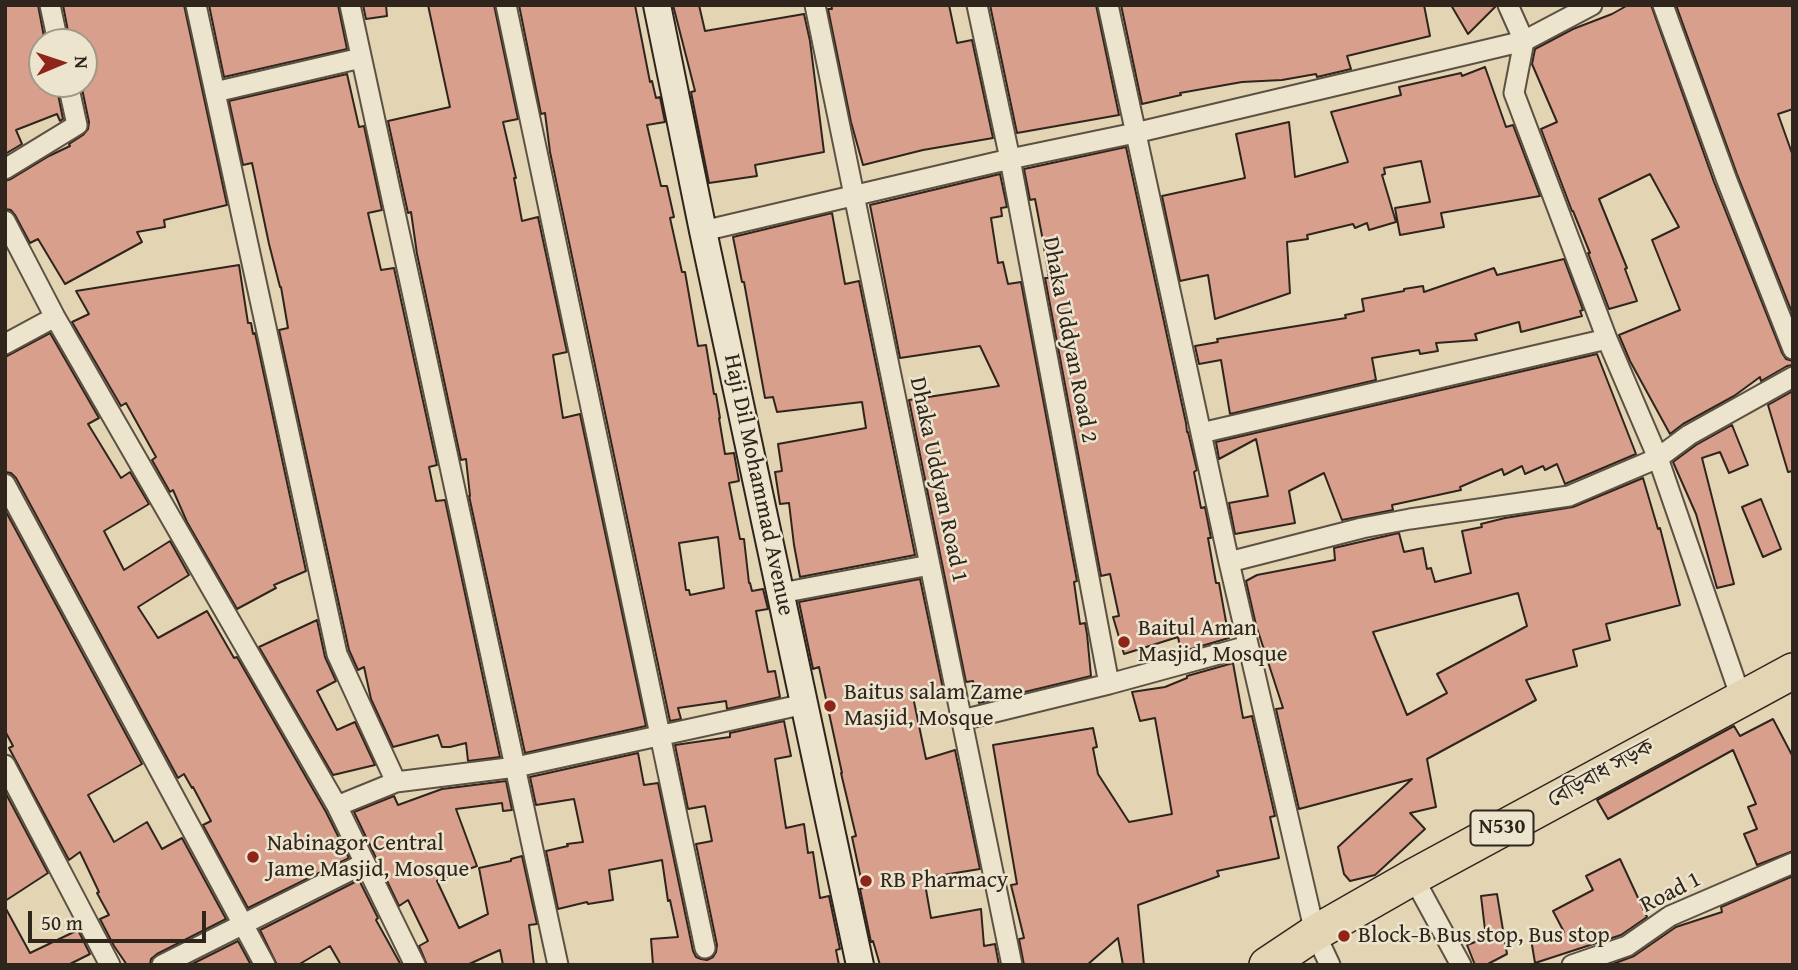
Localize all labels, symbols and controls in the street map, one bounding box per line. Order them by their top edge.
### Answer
north arrow [28,28,98,98]
text: N [68,55,96,69]
street label: Dhaka Uddyan Road 2 [1035,235,1103,445]
street label: Haji Dil Mohammad Avenue [717,352,799,618]
street label: Dhaka Uddyan Road 1 [903,375,973,585]
place label: Baitul Aman Masjid, Mosque [1138,615,1287,669]
marker: Baitul Aman Masjid, Mosque [1116,634,1132,650]
place label: Baitus salam Zame Masjid, Mosque [844,679,1023,733]
marker: Baitus salam Zame Masjid, Mosque [822,698,838,714]
street label: বেড়িবাধ সড়ক [1543,733,1659,815]
road number: N530 [1470,810,1534,846]
place label: Nabinagor Central Jame Masjid, Mosque [267,830,469,884]
marker: Nabinagor Central Jame Masjid, Mosque [245,849,261,865]
street label: Road 1 [1636,866,1706,920]
place label: RB Pharmacy [880,867,1008,895]
marker: RB Pharmacy [858,873,874,889]
scale bar [32,897,210,941]
text: 50 m [41,907,83,938]
place label: Block-B Bus stop, Bus stop [1358,922,1610,950]
marker: Block-B Bus stop, Bus stop [1336,928,1352,944]

